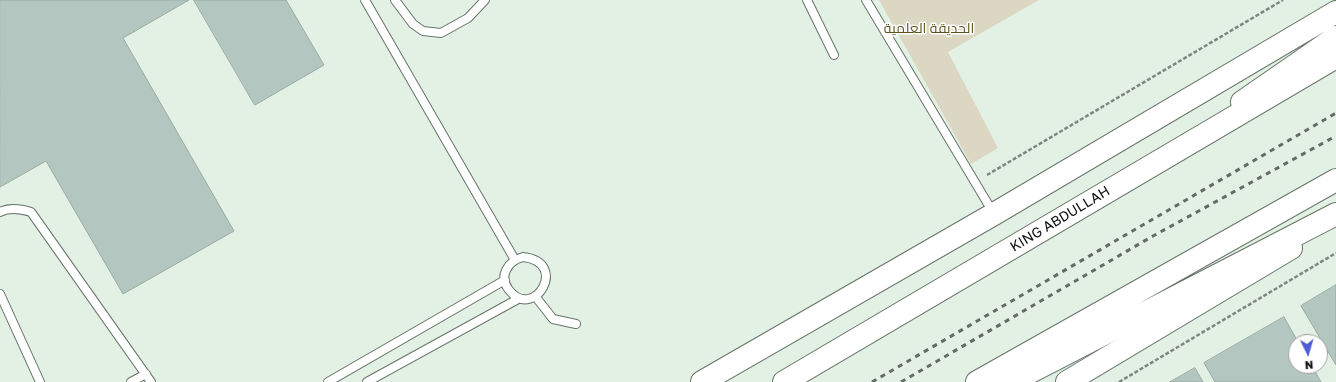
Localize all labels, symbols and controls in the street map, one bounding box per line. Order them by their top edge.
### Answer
park label: الحديقة العلمية [884,21,974,37]
street label: KING ABDULLAH [1007,183,1113,255]
north arrow [1288,334,1328,374]
text: N [1304,359,1314,372]

